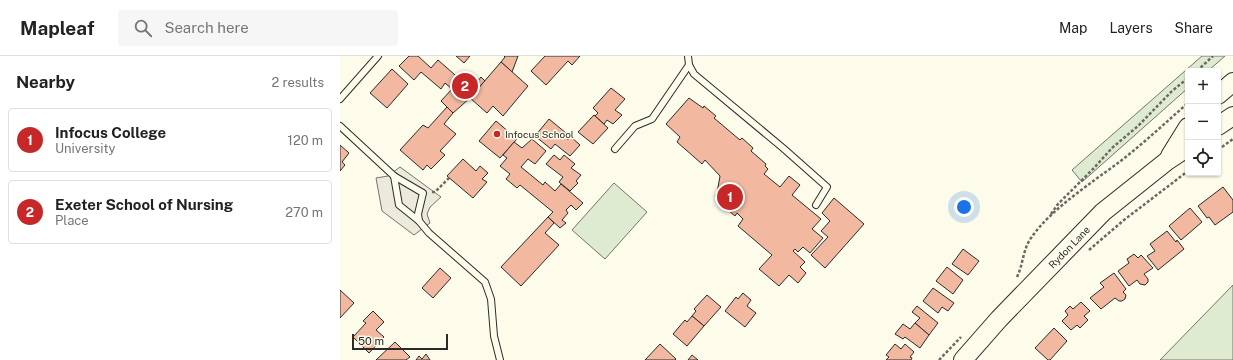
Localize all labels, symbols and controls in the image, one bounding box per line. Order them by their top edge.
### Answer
search box [118,10,398,46]
text: Mapleaf [20,17,94,39]
icon: search [132,17,154,39]
text: Search here [164,19,249,36]
text: Map [1059,20,1087,36]
text: Layers [1109,20,1153,36]
text: Share [1175,20,1213,36]
map controls [1185,68,1221,176]
button: + [1185,68,1221,104]
pin: 2 [452,71,478,101]
text: Nearby [16,72,75,92]
text: 2 results [272,75,324,90]
button: − [1185,104,1221,140]
text: Infocus College [55,124,166,141]
place label: Infocus School [505,128,574,140]
marker: Infocus School [492,129,502,139]
text: 1 [27,133,33,148]
text: 120 m [288,133,323,148]
button: locate [1185,140,1221,176]
text: University [55,141,115,156]
pin: 1 [717,182,743,212]
text: Exeter School of Nursing [55,196,233,213]
your location [954,197,974,217]
text: 2 [26,205,34,220]
text: 270 m [285,205,323,220]
text: Place [55,213,89,228]
street label: Rydon Lane [1046,223,1092,271]
scale bar [352,332,448,351]
text: 50 m [358,335,384,347]

